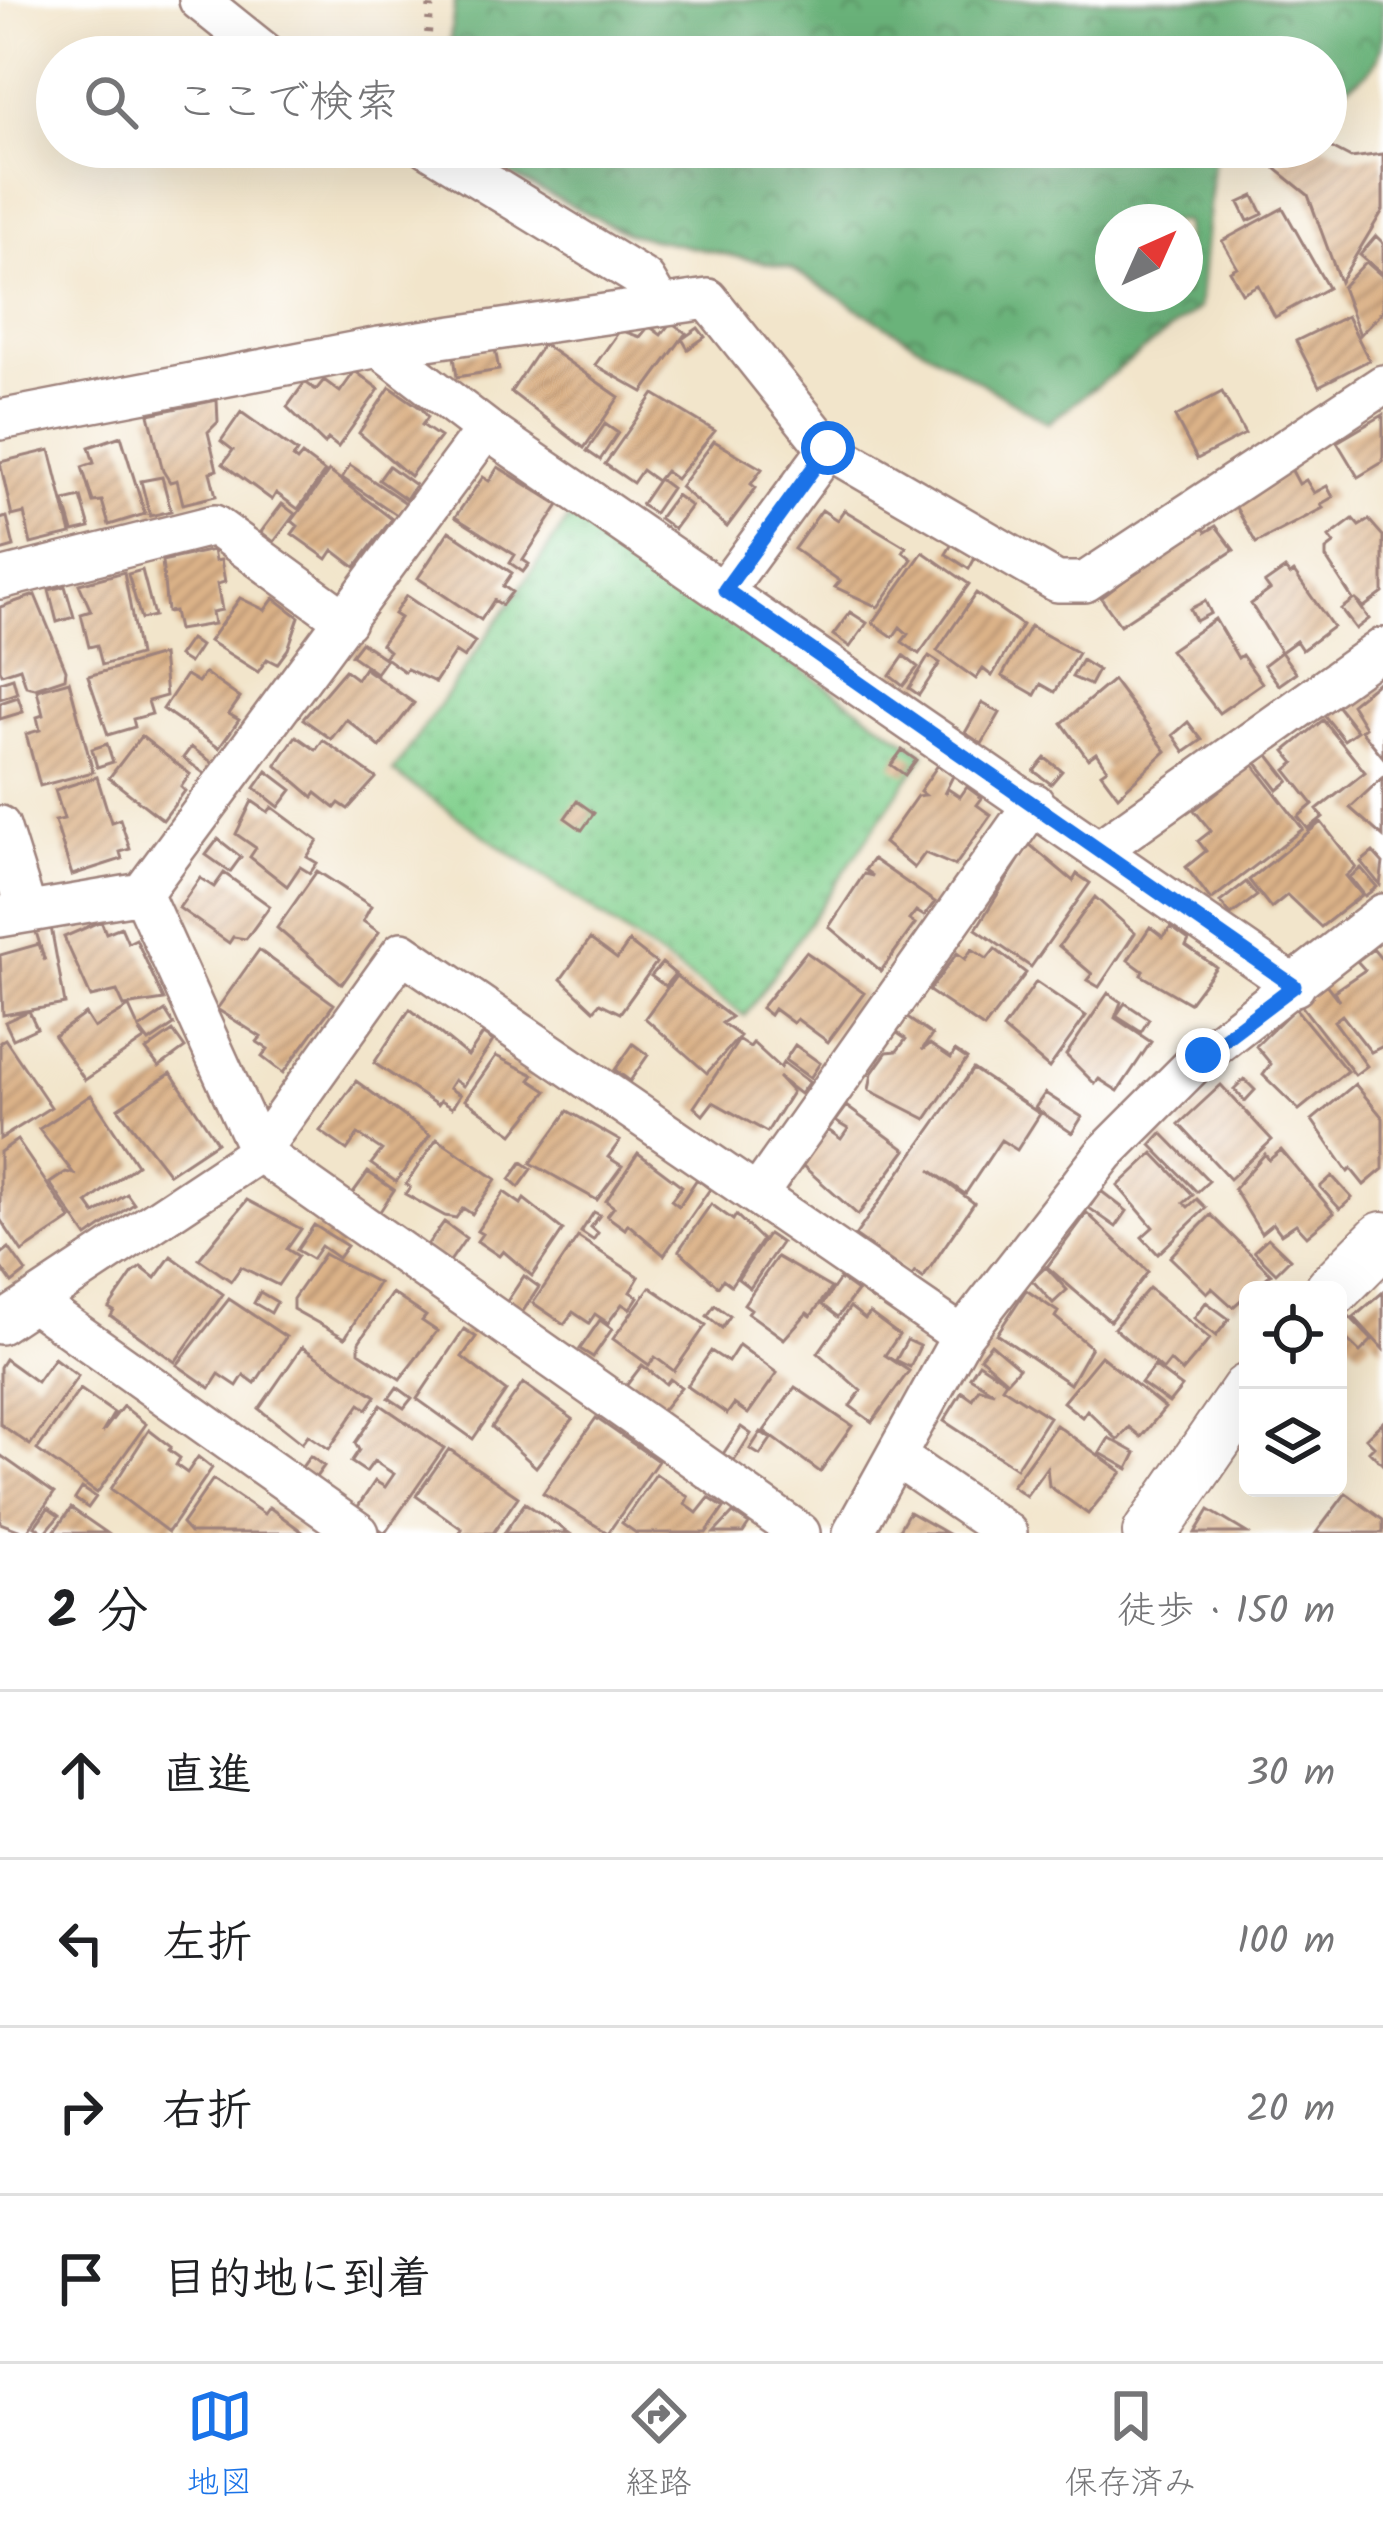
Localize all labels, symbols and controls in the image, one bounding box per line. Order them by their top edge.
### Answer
search box [36,36,1347,168]
text: ここで検索 [174,68,399,140]
icon: search [78,69,144,135]
north arrow [1095,204,1203,312]
route start [801,421,855,475]
route end [1176,1028,1230,1082]
map controls [1239,1281,1347,1497]
button: locate [1239,1281,1347,1389]
button: layers [1239,1389,1347,1497]
text: 2 分 [48,1573,148,1654]
text: 徒歩 · 150 m [1117,1582,1335,1644]
text: 直進 [162,1741,252,1813]
icon: ahead [48,1742,114,1808]
text: 30 m [1247,1744,1335,1806]
text: 左折 [162,1909,252,1981]
icon: left [48,1910,114,1976]
text: 100 m [1237,1912,1335,1974]
text: 右折 [162,2077,252,2149]
icon: right [48,2078,114,2144]
text: 20 m [1246,2080,1335,2142]
text: 目的地に到着 [162,2245,432,2317]
icon: arrive [48,2246,114,2312]
tab: 地図 [187,2383,253,2511]
tab: 経路 [626,2383,692,2511]
tab: 保存済み [1065,2383,1197,2511]

